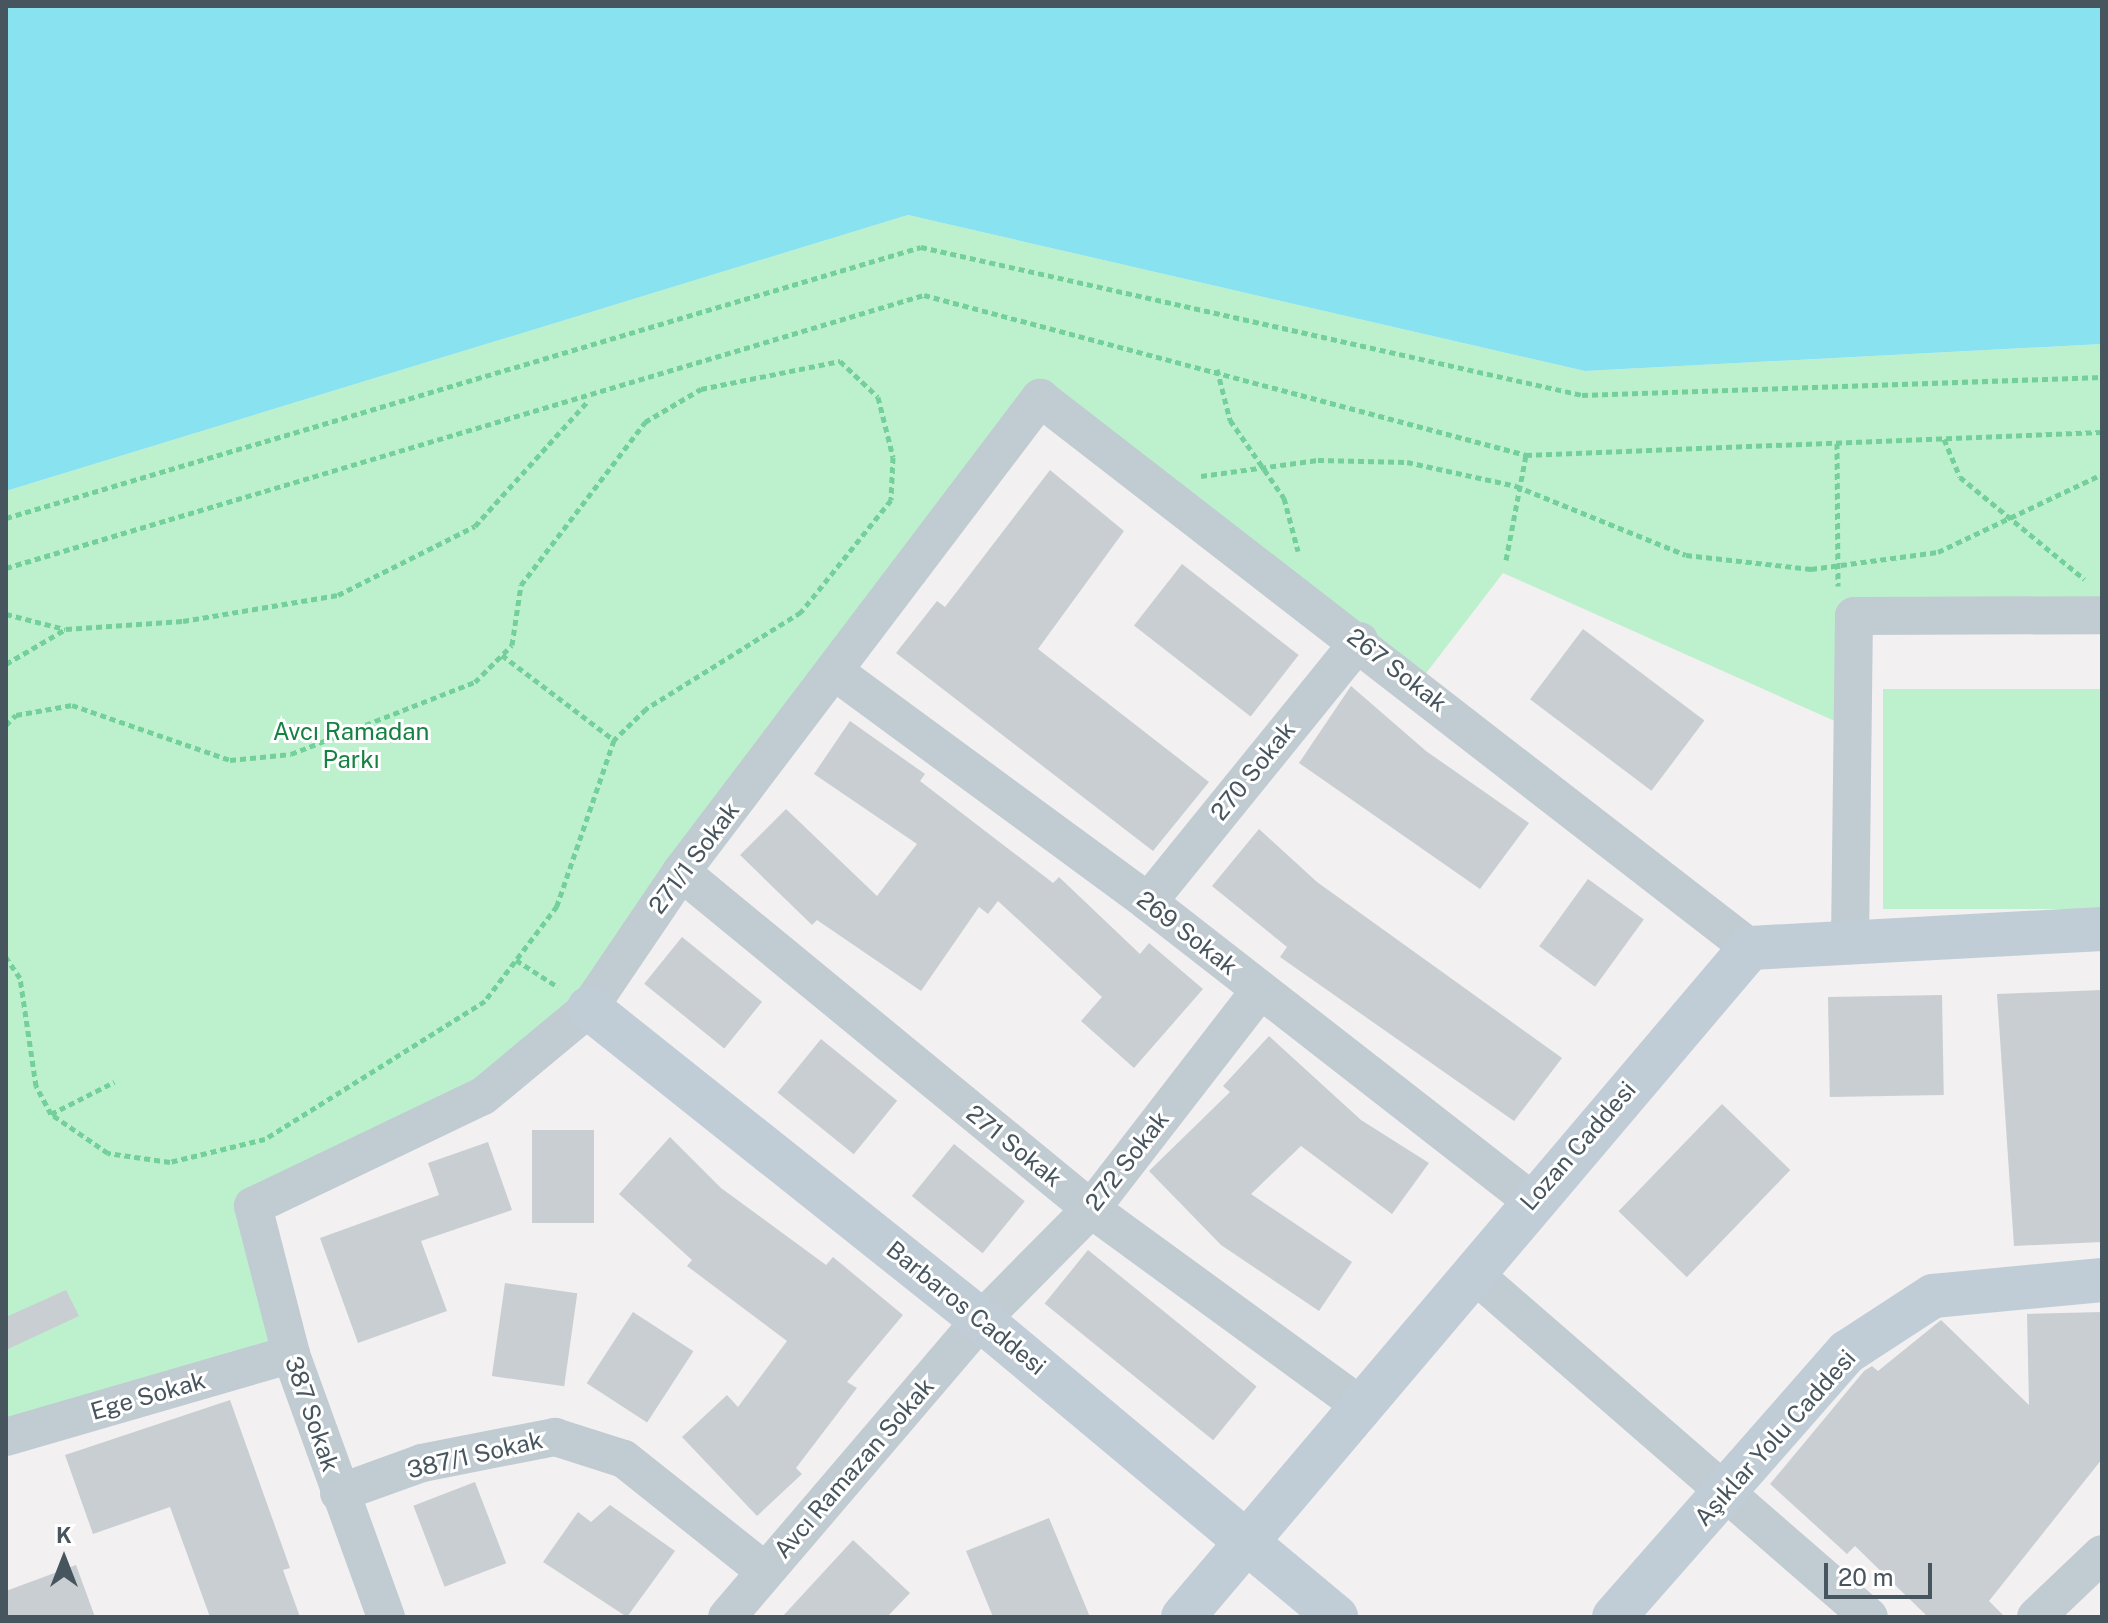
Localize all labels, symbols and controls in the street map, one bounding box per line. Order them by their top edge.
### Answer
street label: 267 Sokak [1341,622,1453,718]
street label: 270 Sokak [1205,716,1301,826]
park label: Avcı Ramadan Parkı [273,718,429,774]
street label: 271/1 Sokak [643,796,745,920]
street label: 269 Sokak [1131,885,1243,981]
street label: Lozan Caddesi [1514,1076,1642,1216]
street label: 271 Sokak [961,1099,1067,1193]
street label: 272 Sokak [1079,1105,1175,1217]
street label: Barbaros Caddesi [881,1235,1051,1381]
street label: Aşıklar Yolu Caddesi [1688,1344,1862,1532]
street label: 387 Sokak [279,1353,345,1475]
street label: Ege Sokak [87,1366,209,1426]
street label: Avcı Ramazan Sokak [768,1372,940,1564]
street label: 387/1 Sokak [405,1425,545,1485]
north arrow [24,1519,104,1599]
text: K [56,1522,72,1548]
scale bar [1828,1547,1936,1597]
text: 20 m [1838,1563,1894,1591]

